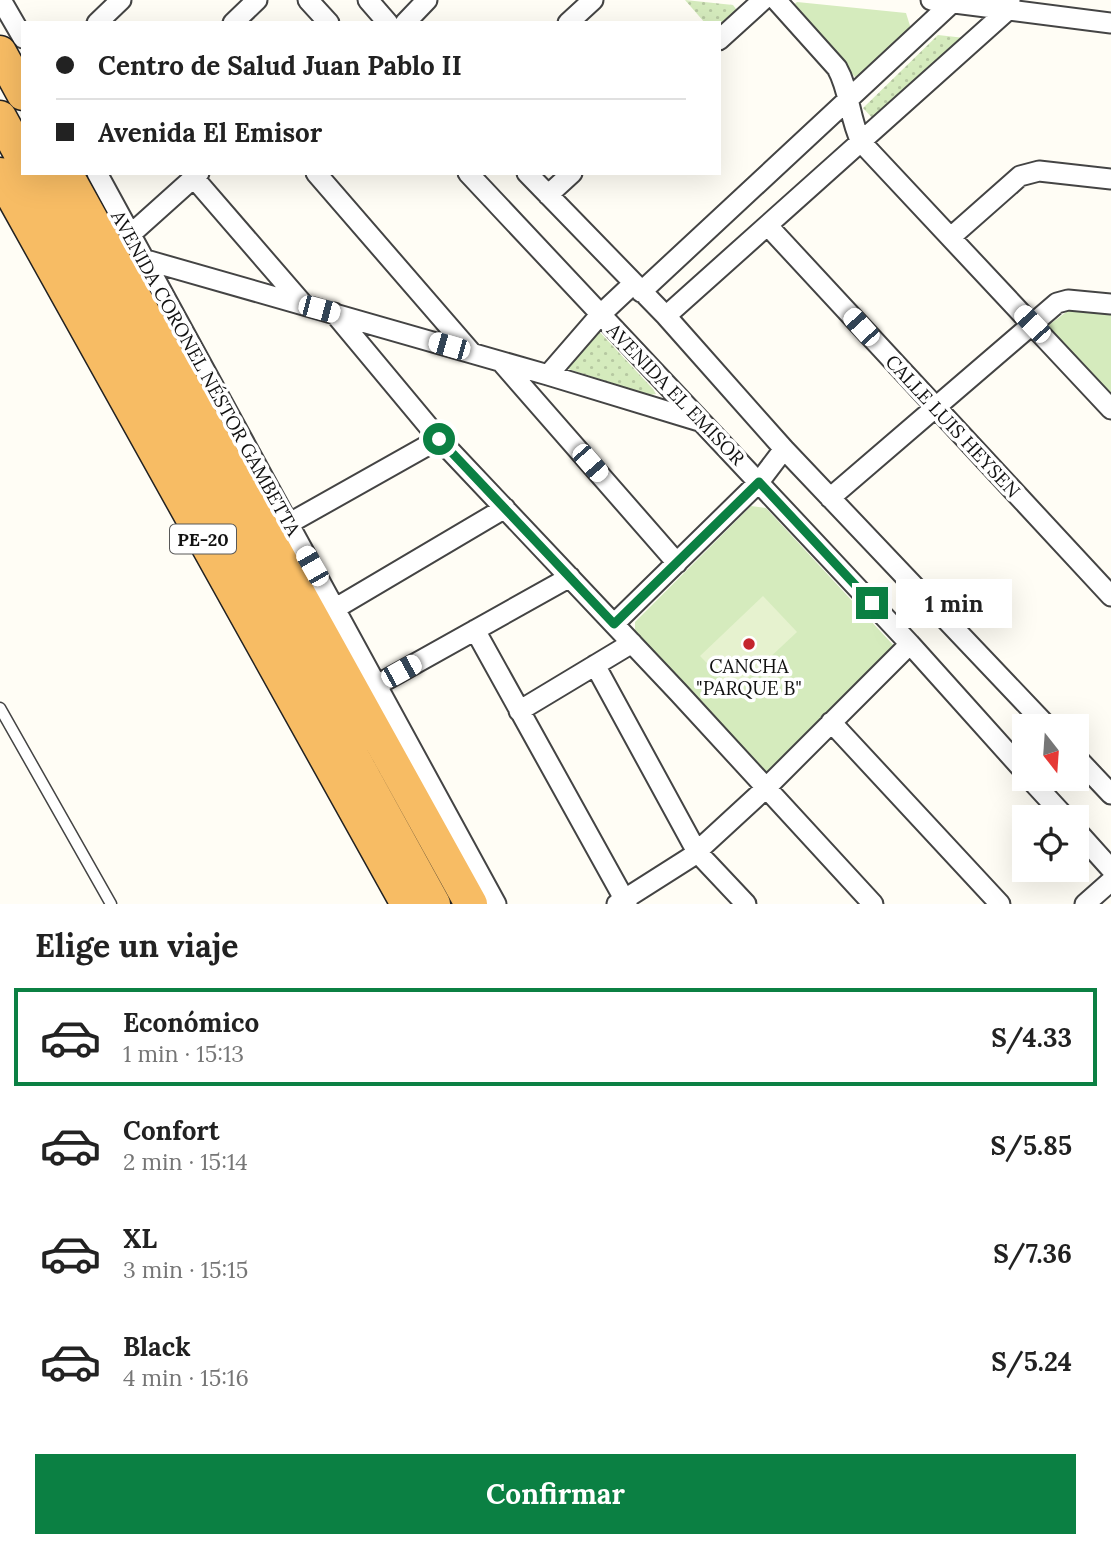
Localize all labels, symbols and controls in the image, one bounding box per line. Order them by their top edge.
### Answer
text: Centro de Salud Juan Pablo II [98,49,462,82]
text: Avenida El Emisor [98,116,322,149]
street label: AVENIDA CORONEL NÉSTOR GAMBETTA [106,205,306,541]
car [296,293,343,325]
car [1010,301,1055,347]
car [840,304,883,350]
street label: AVENIDA EL EMISOR [601,317,750,470]
car [426,330,473,362]
street label: CALLE LUIS HEYSEN [881,350,1025,502]
route start [423,423,455,455]
car [569,440,612,486]
road number: PE-20 [170,524,236,554]
car [293,543,332,589]
callout: 1 min [896,578,1012,628]
route end [856,587,888,619]
text: 1 min [925,589,983,618]
marker: CANCHA "PARQUE B" [741,636,757,652]
car [378,652,425,690]
place label: CANCHA "PARQUE B" [696,654,802,700]
north arrow [1012,714,1088,791]
map controls [1012,714,1089,882]
button: locate [1012,805,1089,882]
text: Elige un viaje [35,925,239,966]
icon: car [39,1006,102,1069]
text: Económico [123,1006,259,1039]
text: S/4.33 [991,1021,1072,1054]
text: 1 min · 15:13 [123,1039,244,1068]
icon: car [39,1114,102,1177]
text: Confort [123,1114,220,1147]
text: S/5.85 [990,1129,1072,1162]
text: 2 min · 15:14 [123,1147,248,1176]
icon: car [39,1222,102,1285]
text: XL [123,1222,157,1255]
text: S/7.36 [993,1237,1072,1270]
text: 3 min · 15:15 [123,1255,248,1284]
icon: car [39,1330,102,1393]
text: Black [123,1330,191,1363]
text: S/5.24 [991,1345,1072,1378]
text: 4 min · 15:16 [123,1363,249,1392]
button: Confirmar [35,1454,1076,1534]

